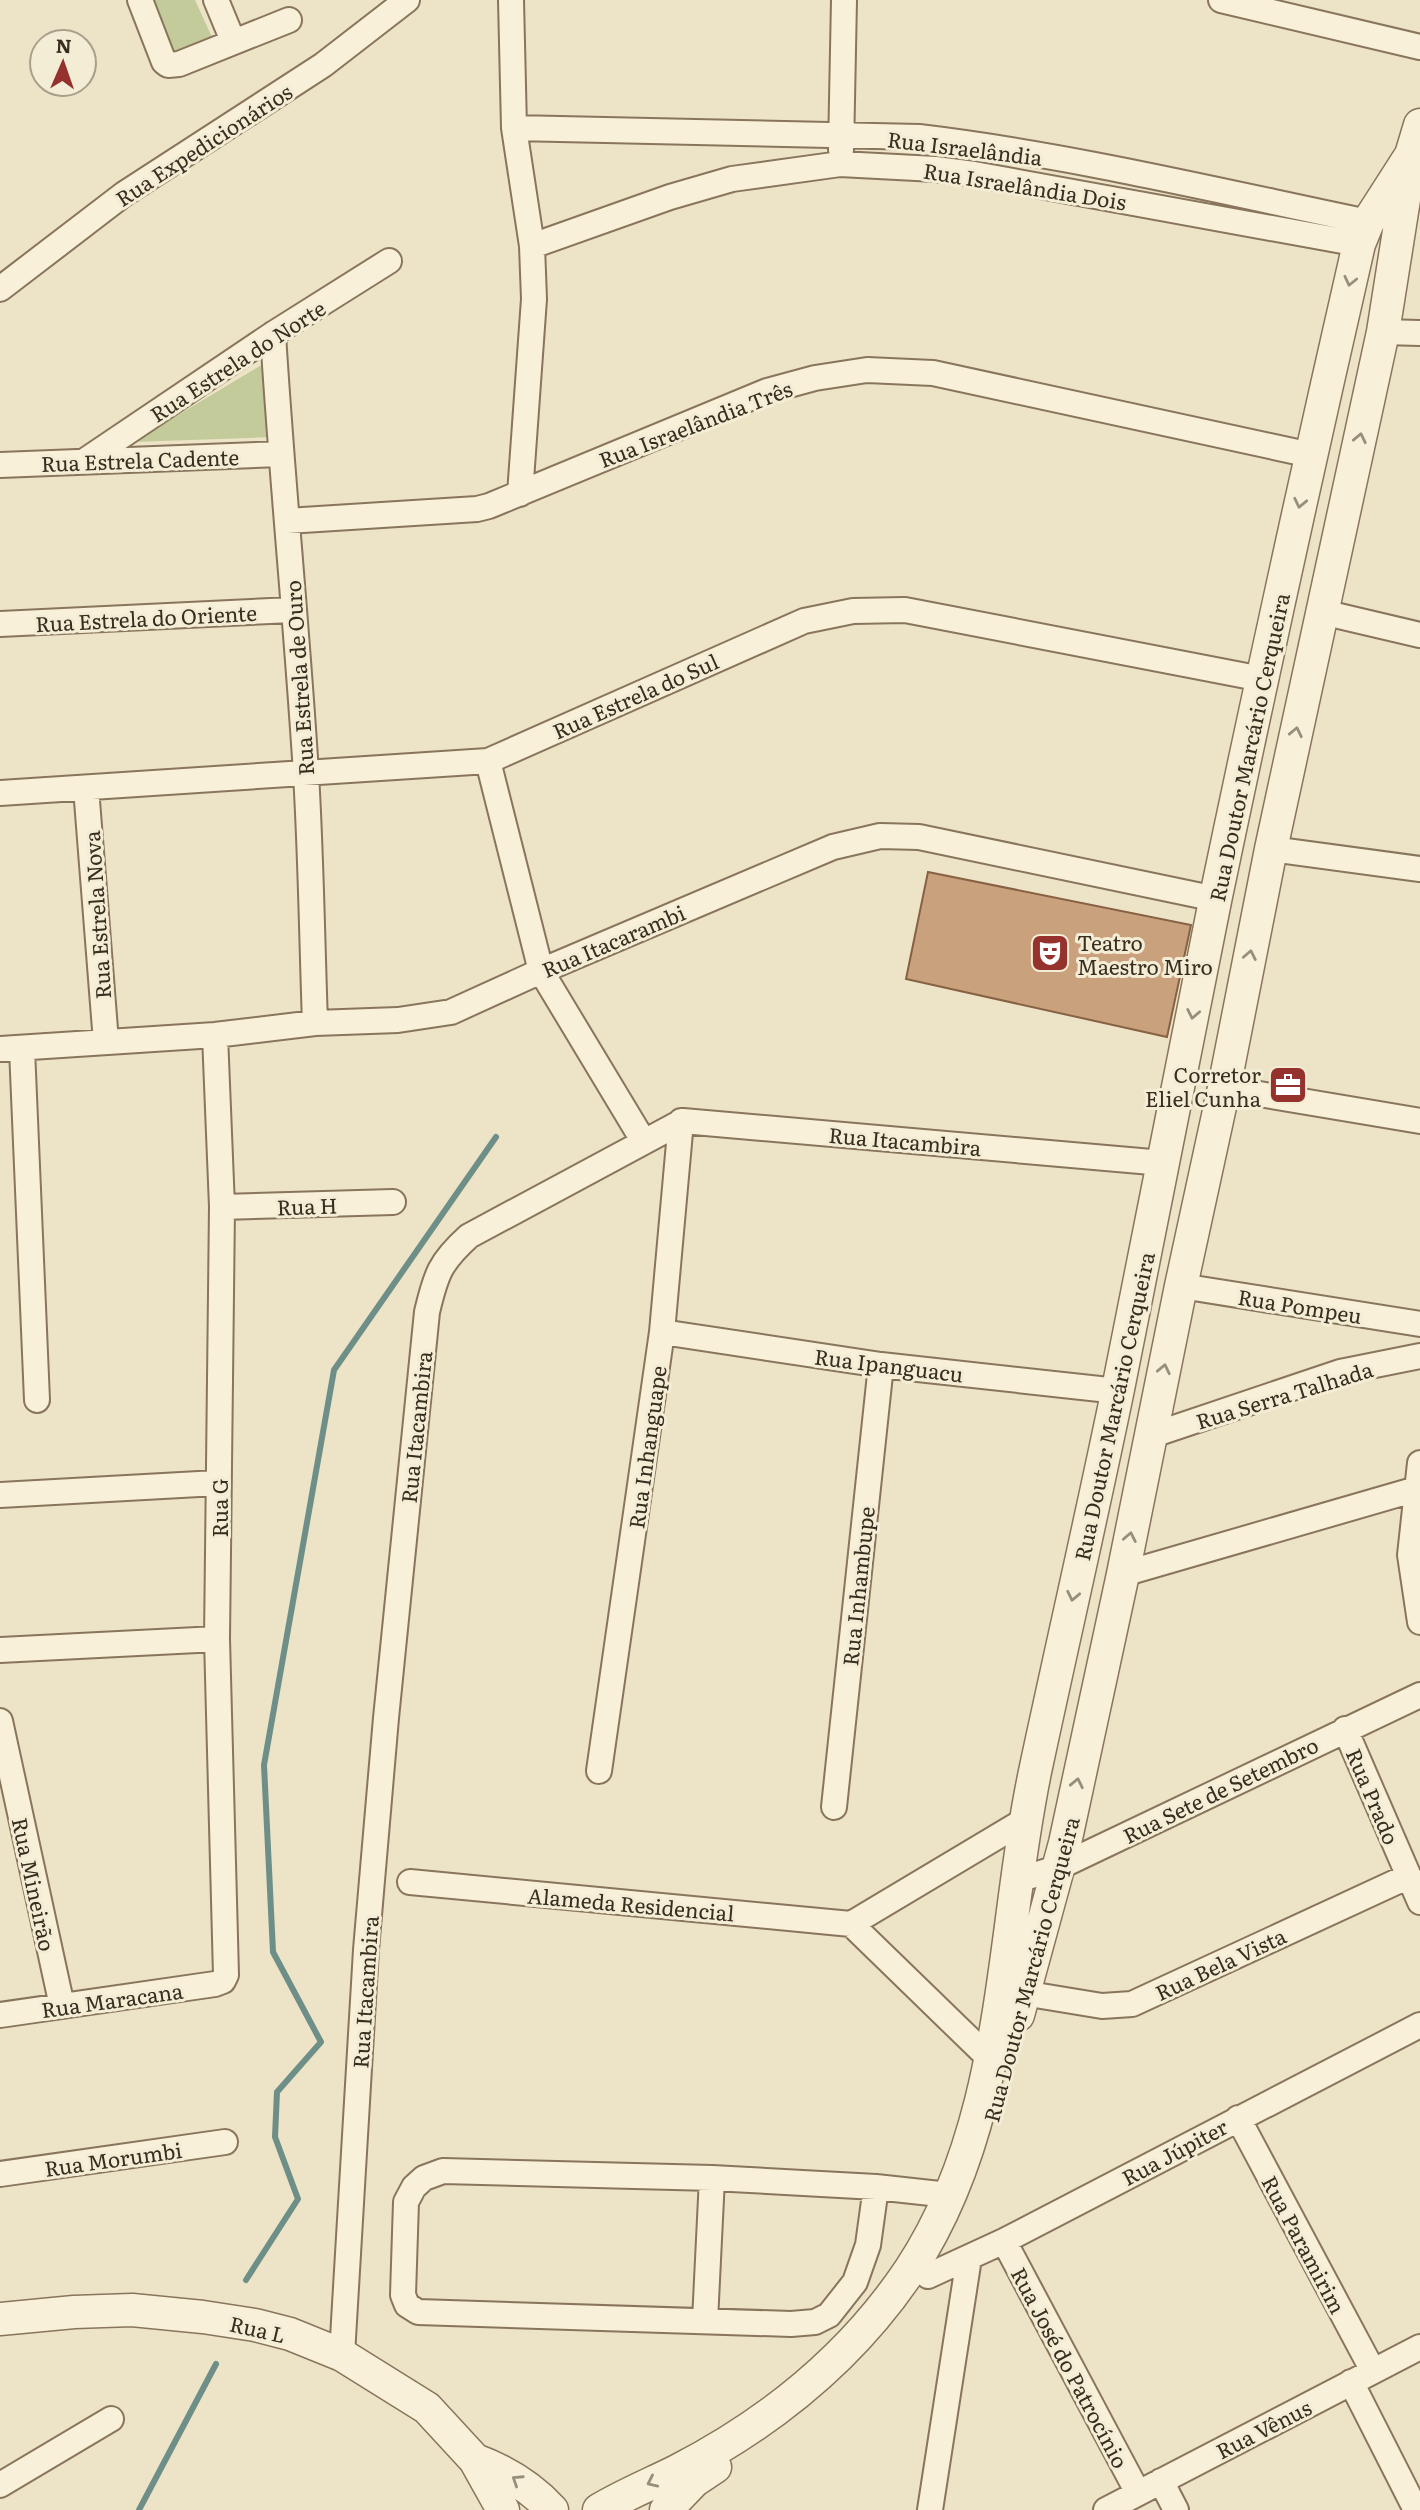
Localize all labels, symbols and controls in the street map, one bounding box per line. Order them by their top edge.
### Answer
north arrow [28,28,98,98]
text: N [55,31,72,59]
street label: Rua Expedicionários [109,75,297,213]
street label: Rua Israelândia [886,122,1045,172]
street label: Rua Israelândia Dois [921,154,1129,216]
one-way arrow [1344,275,1358,287]
street label: Rua Estrela do Norte [143,291,331,428]
street label: Rua Israelândia Três [594,372,796,474]
one-way arrow [1351,432,1366,444]
street label: Rua Estrela Cadente [40,440,240,478]
one-way arrow [1294,497,1309,509]
street label: Rua Estrela de Ouro [276,579,320,777]
street label: Rua Doutor Marcário Cerqueira [1200,589,1296,904]
street label: Rua Estrela do Oriente [34,596,258,638]
street label: Rua Estrela do Sul [547,645,723,745]
one-way arrow [1288,726,1303,738]
street label: Rua Estrela Nova [75,829,117,1000]
street label: Rua Itacarambi [537,896,689,984]
place label: Teatro Maestro Miro [1077,926,1213,981]
theatre icon: Teatro Maestro Miro [1029,932,1071,974]
one-way arrow [1242,949,1257,961]
one-way arrow [1186,1008,1201,1020]
place label: Corretor Eliel Cunha [1145,1058,1262,1113]
office icon: Corretor Eliel Cunha [1267,1064,1309,1106]
street label: Rua Itacambira [827,1118,983,1162]
street label: Rua H [276,1188,338,1222]
street label: Rua Doutor Marcário Cerqueira [1065,1248,1161,1563]
street label: Rua Pompeu [1236,1280,1364,1330]
street label: Rua Ipanguacu [813,1339,965,1389]
street label: Rua Itacambira [392,1349,438,1505]
street label: Rua Serra Talhada [1192,1352,1377,1436]
street label: Rua Inhanguape [619,1363,673,1531]
one-way arrow [1155,1363,1170,1375]
street label: Rua G [203,1478,234,1537]
street label: Rua Inhambupe [833,1505,881,1667]
one-way arrow [1122,1531,1137,1543]
one-way arrow [1067,1590,1082,1602]
street label: Rua Sete de Setembro [1117,1728,1323,1850]
street label: Rua Prado [1340,1743,1408,1849]
one-way arrow [1069,1777,1084,1789]
street label: Rua Doutor Marcário Cerqueira [974,1812,1086,2125]
street label: Rua Mineirão [6,1814,64,1954]
street label: Alameda Residencial [526,1879,736,1927]
street label: Rua Itacambira [343,1914,385,2069]
street label: Rua Bela Vista [1149,1919,1291,2007]
street label: Rua Maracana [39,1974,186,2024]
street label: Rua Júpiter [1116,2110,1232,2192]
street label: Rua Morumbi [42,2133,184,2183]
street label: Rua Paramirim [1255,2169,1355,2319]
street label: Rua José do Patrocínio [1005,2261,1137,2473]
street label: Rua L [227,2307,289,2349]
street label: Rua Vênus [1210,2391,1316,2465]
one-way arrow [647,2474,659,2488]
one-way arrow [511,2475,524,2488]

